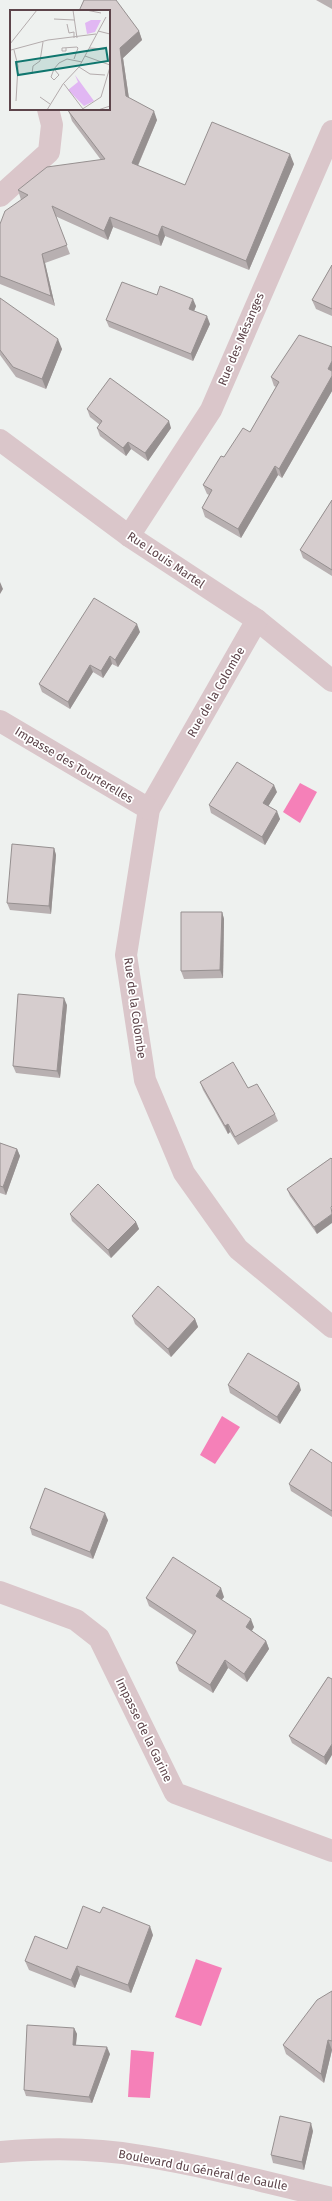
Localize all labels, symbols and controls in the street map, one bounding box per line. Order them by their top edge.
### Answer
inset map [10,10,110,110]
street label: Rue des Mésanges [215,290,267,388]
street label: Rue Louis Martel [125,529,208,591]
street label: Rue de la Colombe [184,644,248,740]
street label: Impasse des Tourterelles [12,724,136,806]
street label: Rue de la Colombe [121,957,149,1059]
street label: Impasse de la Garine [113,1676,175,1784]
street label: Boulevard du Général de Gaulle [117,2147,289,2193]

